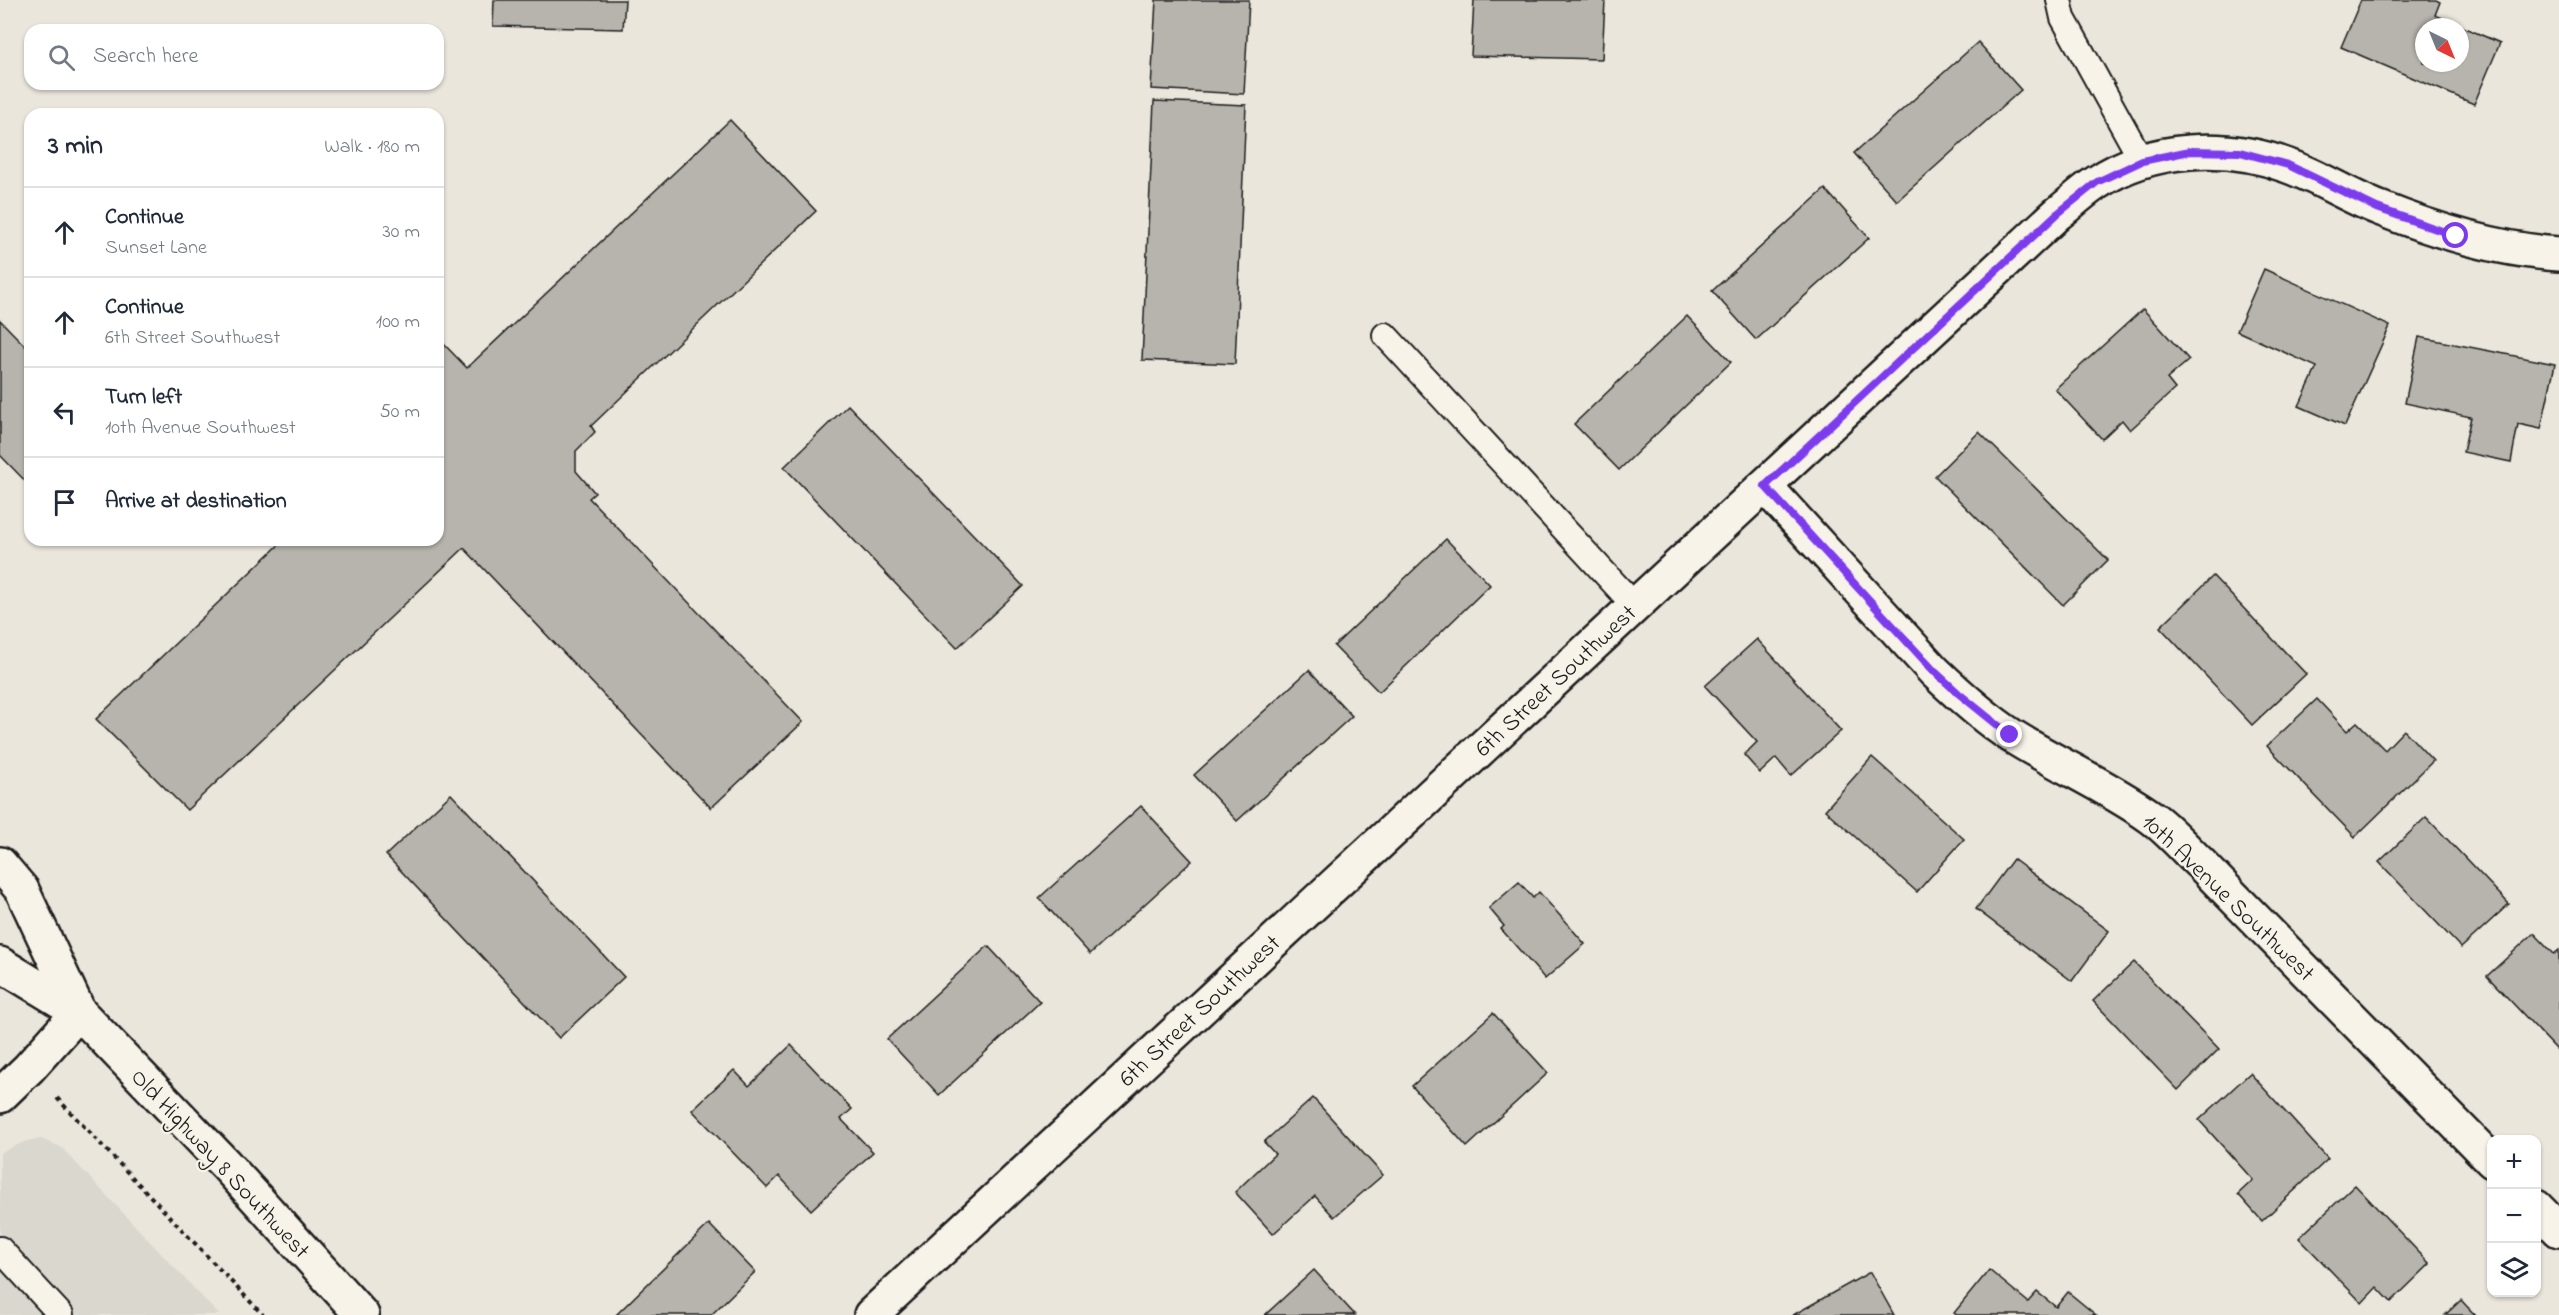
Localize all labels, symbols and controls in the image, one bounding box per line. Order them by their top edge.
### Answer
north arrow [2415,18,2469,72]
search box [24,24,444,90]
icon: search [45,41,78,74]
text: Search here [93,41,198,73]
text: 3 min [48,128,103,166]
text: Walk · 180 m [324,133,420,162]
text: Continue [105,202,184,234]
icon: ahead [48,216,81,249]
text: 30 m [383,218,420,247]
route start [2442,222,2468,248]
text: Sunset Lane [105,234,207,263]
text: Continue [105,292,184,324]
icon: ahead [48,306,81,339]
text: 100 m [376,308,420,337]
text: 6th Street Southwest [105,324,280,353]
text: Turn left [105,382,182,414]
icon: left [48,396,81,429]
text: 50 m [379,398,420,427]
text: 10th Avenue Southwest [105,414,296,443]
icon: arrive [48,486,81,519]
text: Arrive at destination [105,486,287,518]
street label: 6th Street Southwest [1468,597,1646,766]
route end [1996,721,2022,747]
street label: 10th Avenue Southwest [2133,807,2322,991]
street label: 6th Street Southwest [1112,927,1290,1096]
street label: Old Highway 8 Southwest [121,1061,317,1269]
map controls [2487,1135,2541,1297]
button: + [2487,1135,2541,1189]
button: − [2487,1189,2541,1243]
button: layers [2487,1243,2541,1297]

